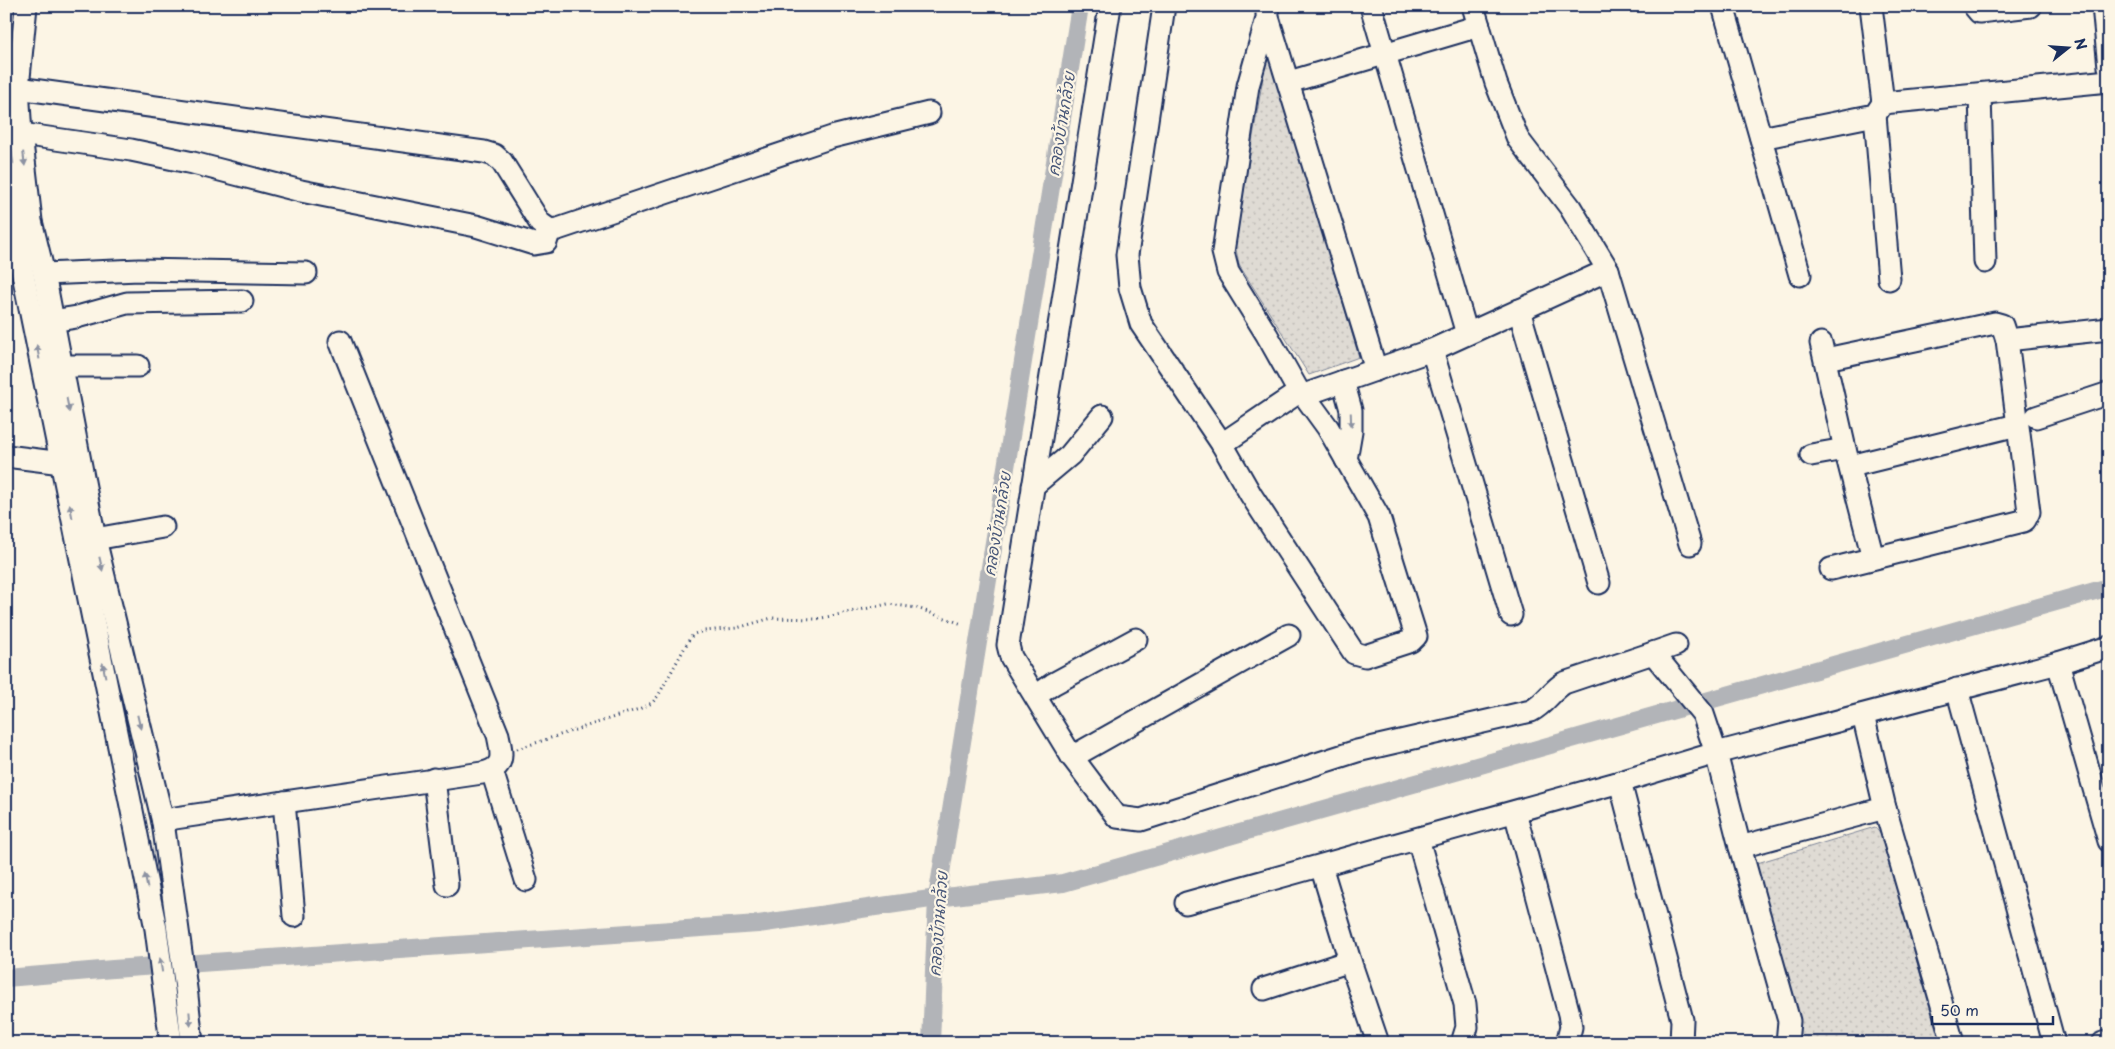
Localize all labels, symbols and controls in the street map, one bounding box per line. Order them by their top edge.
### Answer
north arrow [2042,22,2092,72]
text: N [2069,36,2093,52]
water label: คลองบ้านกล้วย [1040,69,1080,178]
one-way arrow [20,152,28,168]
one-way arrow [34,343,42,359]
one-way arrow [65,398,73,414]
one-way arrow [1347,413,1355,429]
water label: คลองบ้านกล้วย [976,469,1016,578]
one-way arrow [67,502,75,518]
one-way arrow [97,557,105,572]
one-way arrow [99,662,107,678]
one-way arrow [135,715,143,730]
water label: คลองบ้านกล้วย [921,869,953,977]
one-way arrow [142,873,150,888]
one-way arrow [157,957,165,973]
scale bar [1932,994,2054,1026]
text: 50 m [1940,998,1979,1021]
one-way arrow [186,1012,194,1028]

